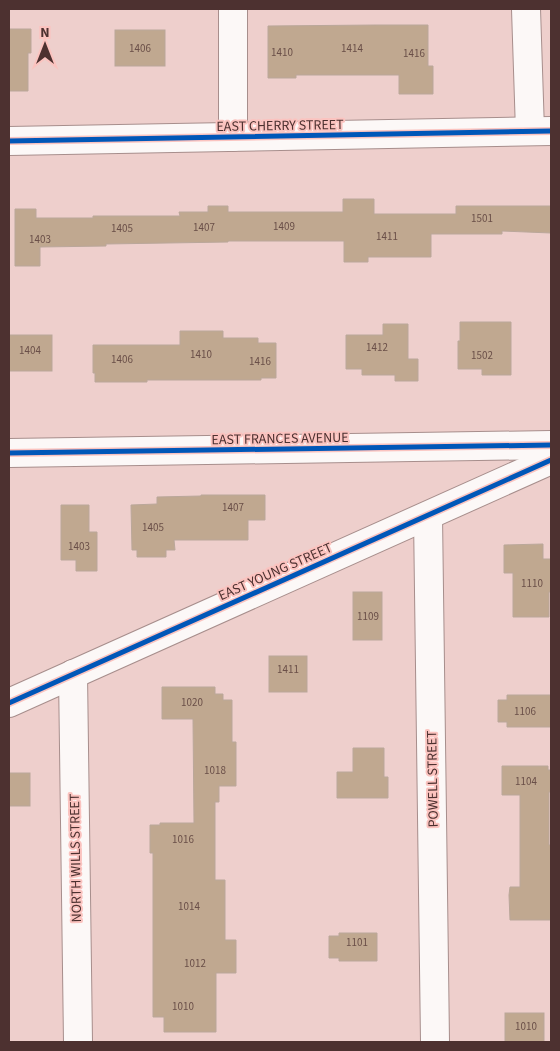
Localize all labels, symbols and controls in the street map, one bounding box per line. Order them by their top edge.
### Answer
north arrow [20,20,70,70]
text: N [40,23,50,43]
house number: 1406 [129,41,151,56]
house number: 1414 [341,41,363,56]
house number: 1410 [271,45,293,60]
house number: 1416 [403,46,425,61]
street label: EAST CHERRY STREET [216,115,344,137]
house number: 1501 [471,211,493,226]
house number: 1409 [273,219,295,234]
house number: 1407 [193,220,215,235]
house number: 1405 [111,221,133,236]
house number: 1411 [376,229,398,244]
house number: 1403 [29,232,51,247]
house number: 1412 [366,340,388,355]
house number: 1404 [19,343,41,358]
house number: 1410 [190,347,212,362]
house number: 1502 [471,348,493,363]
house number: 1406 [111,352,133,367]
house number: 1416 [249,354,271,369]
street label: EAST FRANCES AVENUE [211,428,349,450]
house number: 1407 [222,500,244,515]
house number: 1405 [142,520,164,535]
street label: EAST YOUNG STREET [215,538,336,606]
house number: 1403 [68,539,90,554]
house number: 1110 [521,576,543,591]
house number: 1109 [357,609,379,624]
house number: 1411 [277,662,299,677]
house number: 1020 [181,695,203,710]
house number: 1106 [514,704,536,719]
street label: POWELL STREET [422,730,444,828]
house number: 1018 [204,763,226,778]
house number: 1104 [515,774,537,789]
street label: NORTH WILLS STREET [65,793,87,923]
house number: 1016 [172,832,194,847]
house number: 1014 [178,899,200,914]
house number: 1101 [346,935,368,950]
house number: 1012 [184,956,206,971]
house number: 1010 [172,999,194,1014]
house number: 1010 [515,1019,537,1034]

